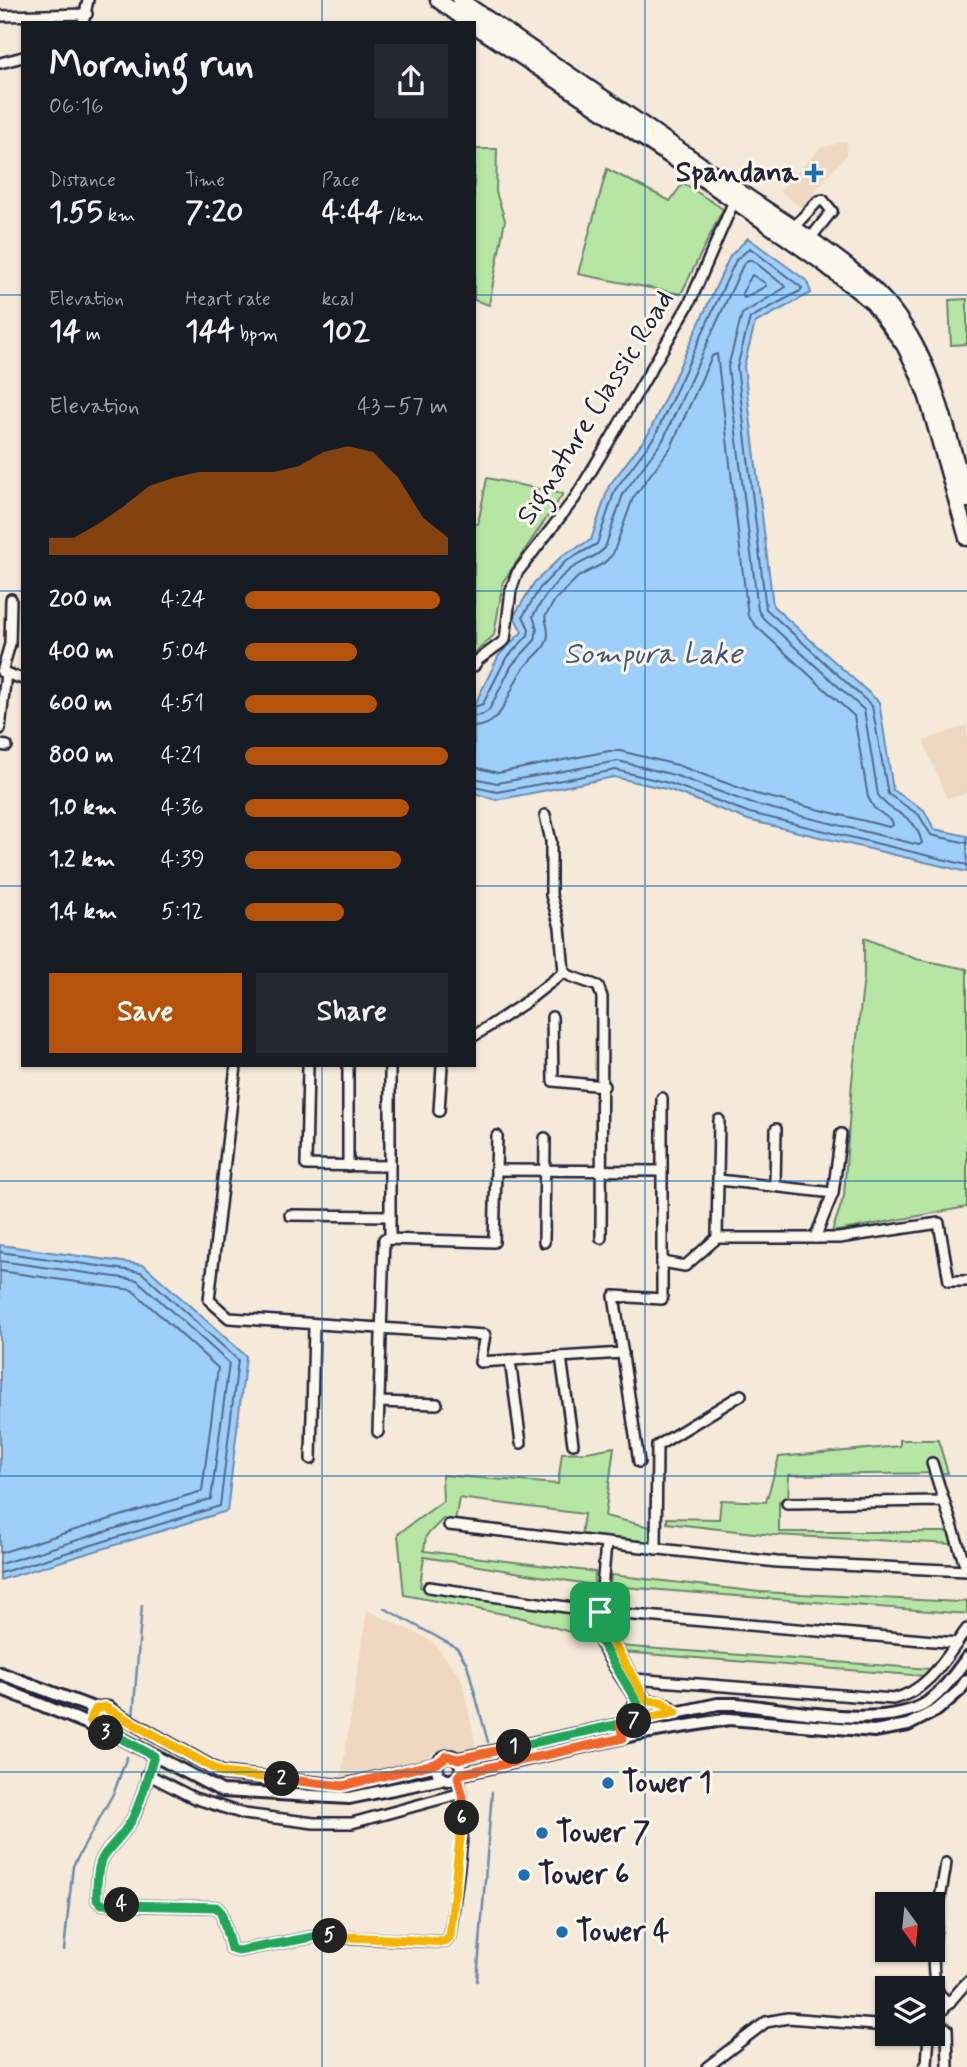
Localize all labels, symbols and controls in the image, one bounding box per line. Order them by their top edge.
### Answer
text: Morning run [49,41,254,90]
button: share [374,44,448,118]
text: 06:16 [49,92,104,122]
place label: Spandana [676,155,799,192]
marker: Spandana [804,163,824,183]
text: Distance [49,168,116,193]
text: Time [185,168,225,193]
text: Pace [322,168,359,193]
text: 1.55 [49,193,103,232]
text: 7:20 [185,193,243,232]
text: 4:44 [322,193,383,232]
text: km [103,203,136,228]
text: /km [383,203,424,228]
street label: Signature Classic Road [509,284,686,534]
text: Elevation [49,287,124,312]
text: Heart rate [185,287,271,312]
text: kcal [322,287,354,312]
text: 14 [49,312,81,351]
text: 144 [185,312,235,351]
text: 102 [322,312,370,351]
text: m [81,322,101,347]
text: bpm [235,322,278,347]
text: Elevation [49,392,140,422]
text: 43–57 m [357,392,448,422]
text: 200 m [49,585,112,615]
text: 4:24 [161,585,206,615]
water label: Sompura Lake [564,635,744,674]
text: 400 m [49,637,114,667]
text: 5:04 [161,637,208,667]
text: 600 m [49,689,112,719]
text: 4:51 [161,689,204,719]
text: 800 m [49,741,113,771]
text: 4:21 [161,741,202,771]
text: 1.0 km [49,793,117,823]
text: 4:36 [161,793,204,823]
text: 1.2 km [49,845,115,875]
text: 4:39 [161,845,205,875]
text: 1.4 km [49,897,117,927]
text: 5:12 [161,897,203,927]
button: Save [49,973,242,1053]
button: Share [256,973,448,1053]
pin [570,1582,630,1642]
icon: arrive [581,1593,619,1631]
pin: 7 [616,1704,652,1738]
text: 7 [628,1708,639,1733]
pin: 3 [88,1716,124,1750]
text: 3 [101,1720,110,1745]
pin: 1 [496,1730,532,1764]
text: 1 [509,1734,518,1759]
pin: 2 [264,1762,300,1796]
place label: Tower 1 [622,1765,711,1802]
text: 2 [277,1766,286,1791]
marker: Tower 1 [600,1775,616,1791]
pin: 6 [444,1800,480,1836]
text: 6 [457,1805,466,1830]
place label: Tower 7 [556,1815,650,1852]
marker: Tower 7 [534,1825,550,1841]
place label: Tower 6 [538,1857,629,1894]
marker: Tower 6 [516,1867,532,1883]
pin: 4 [104,1888,140,1923]
text: 4 [116,1892,127,1917]
north arrow [875,1892,945,1962]
map controls [875,1892,945,2046]
place label: Tower 4 [576,1914,670,1951]
pin: 5 [312,1918,348,1954]
text: 5 [324,1923,335,1948]
marker: Tower 4 [554,1924,570,1940]
button: layers [875,1976,945,2046]

